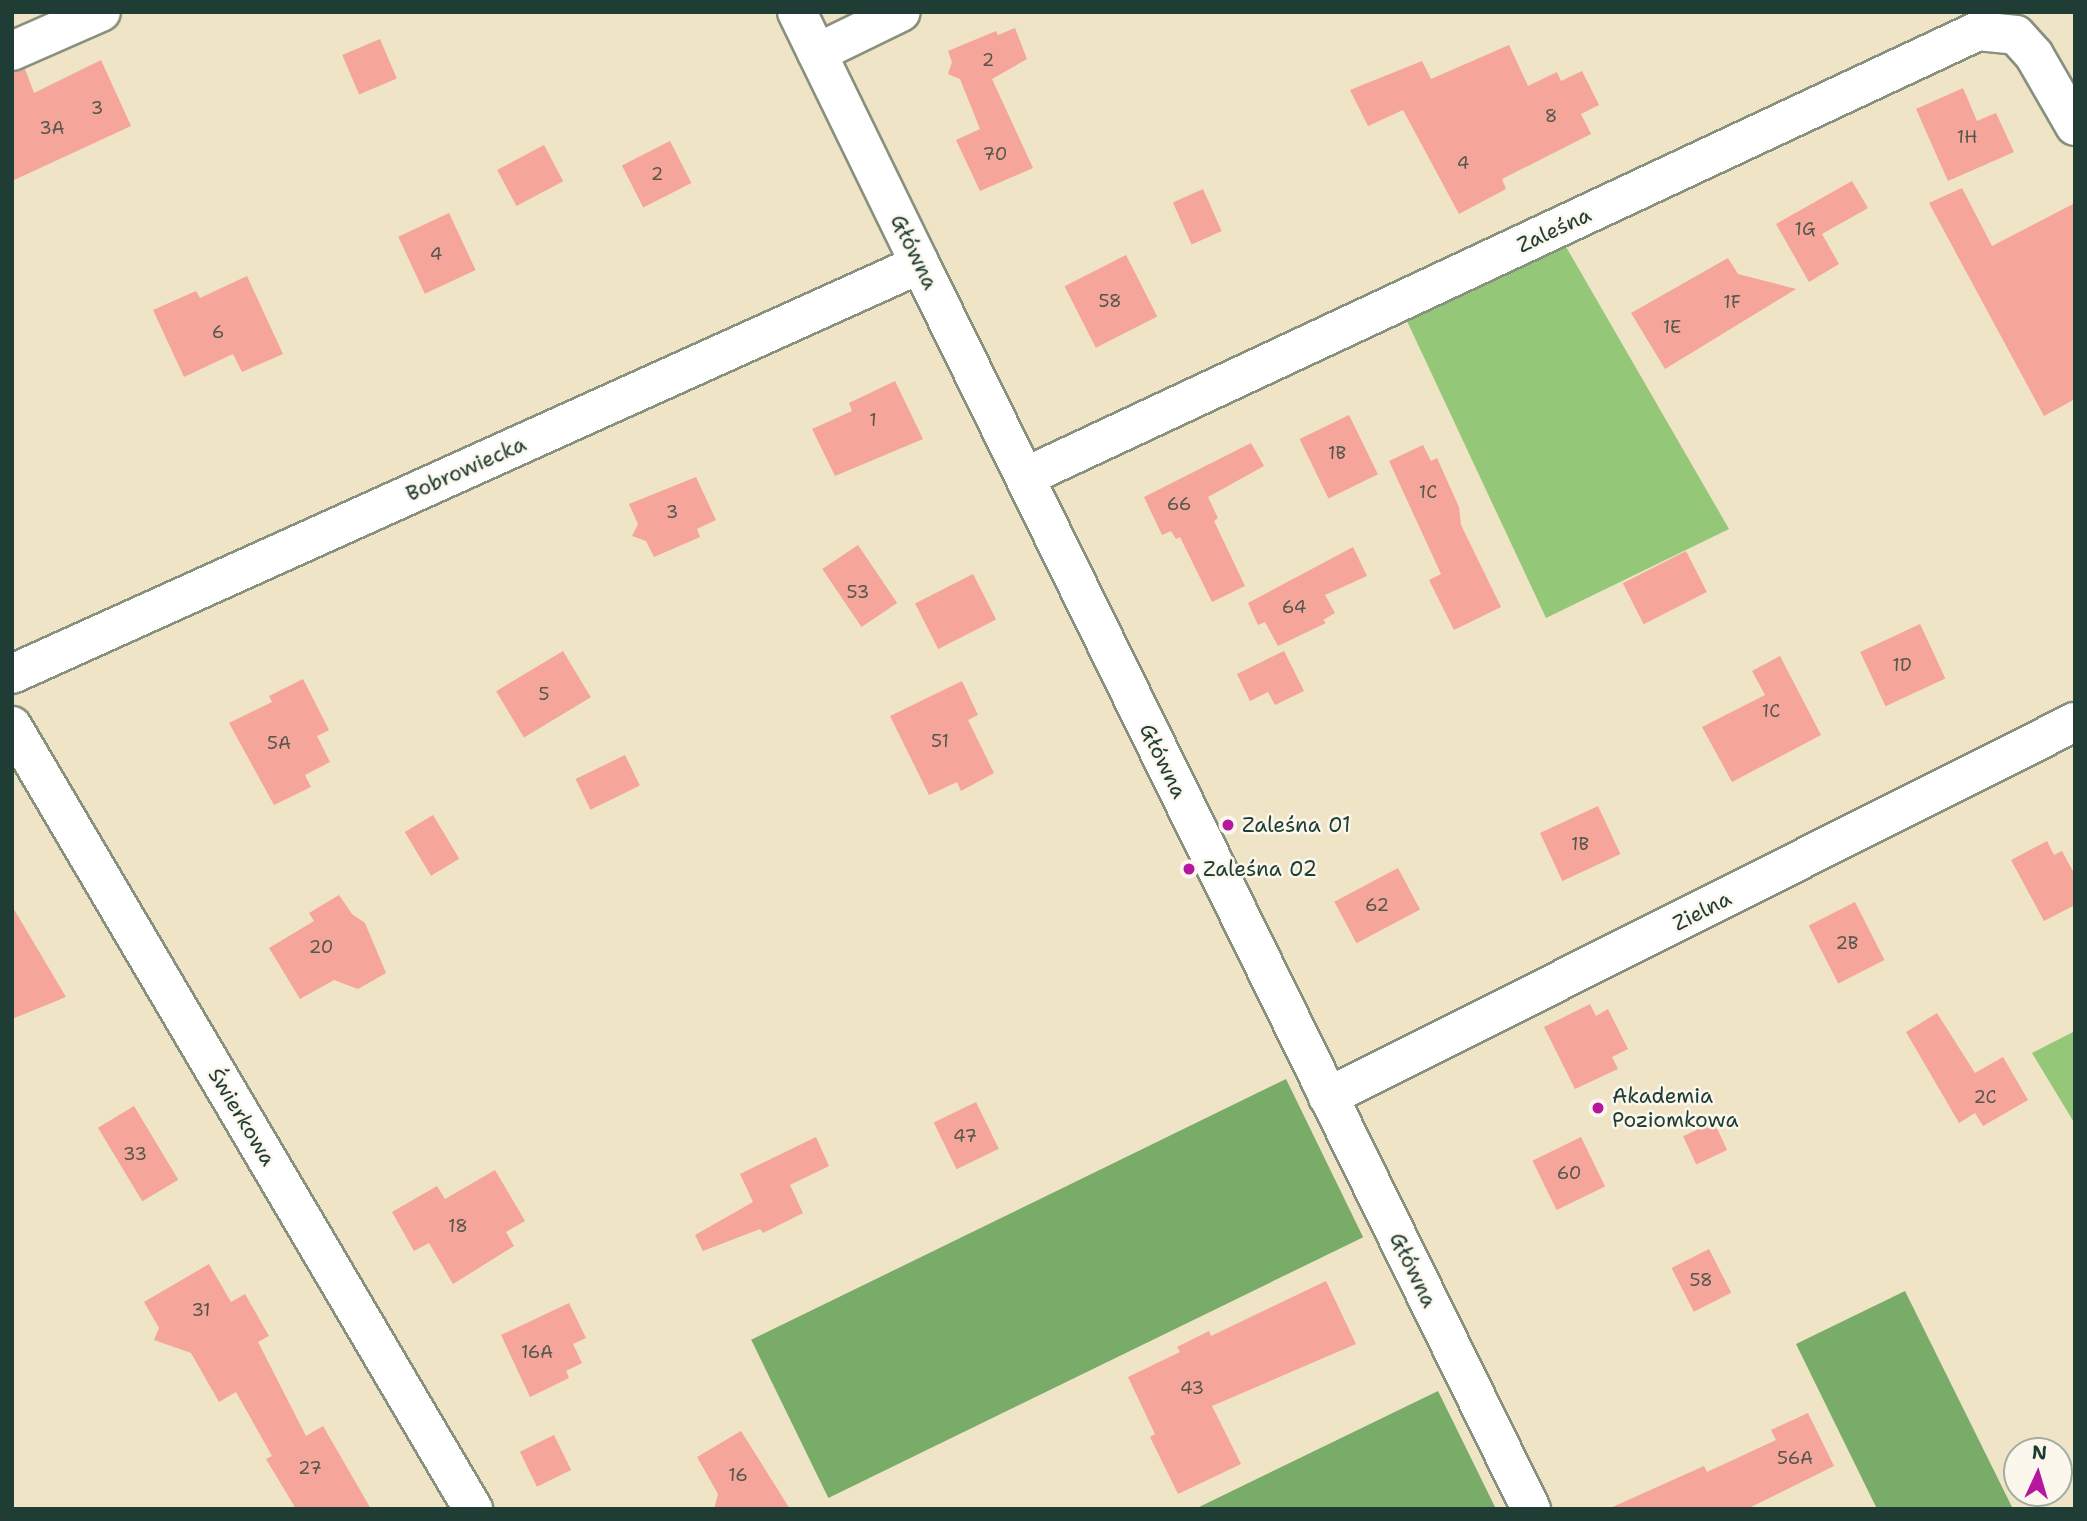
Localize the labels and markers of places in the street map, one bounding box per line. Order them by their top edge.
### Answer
place label: Zaleśna 01 [1242,812,1351,838]
marker: Zaleśna 01 [1220,817,1236,833]
place label: Zaleśna 02 [1203,856,1317,882]
marker: Zaleśna 02 [1181,861,1197,877]
place label: Akademia Poziomkowa [1612,1083,1739,1133]
marker: Akademia Poziomkowa [1590,1100,1606,1116]

